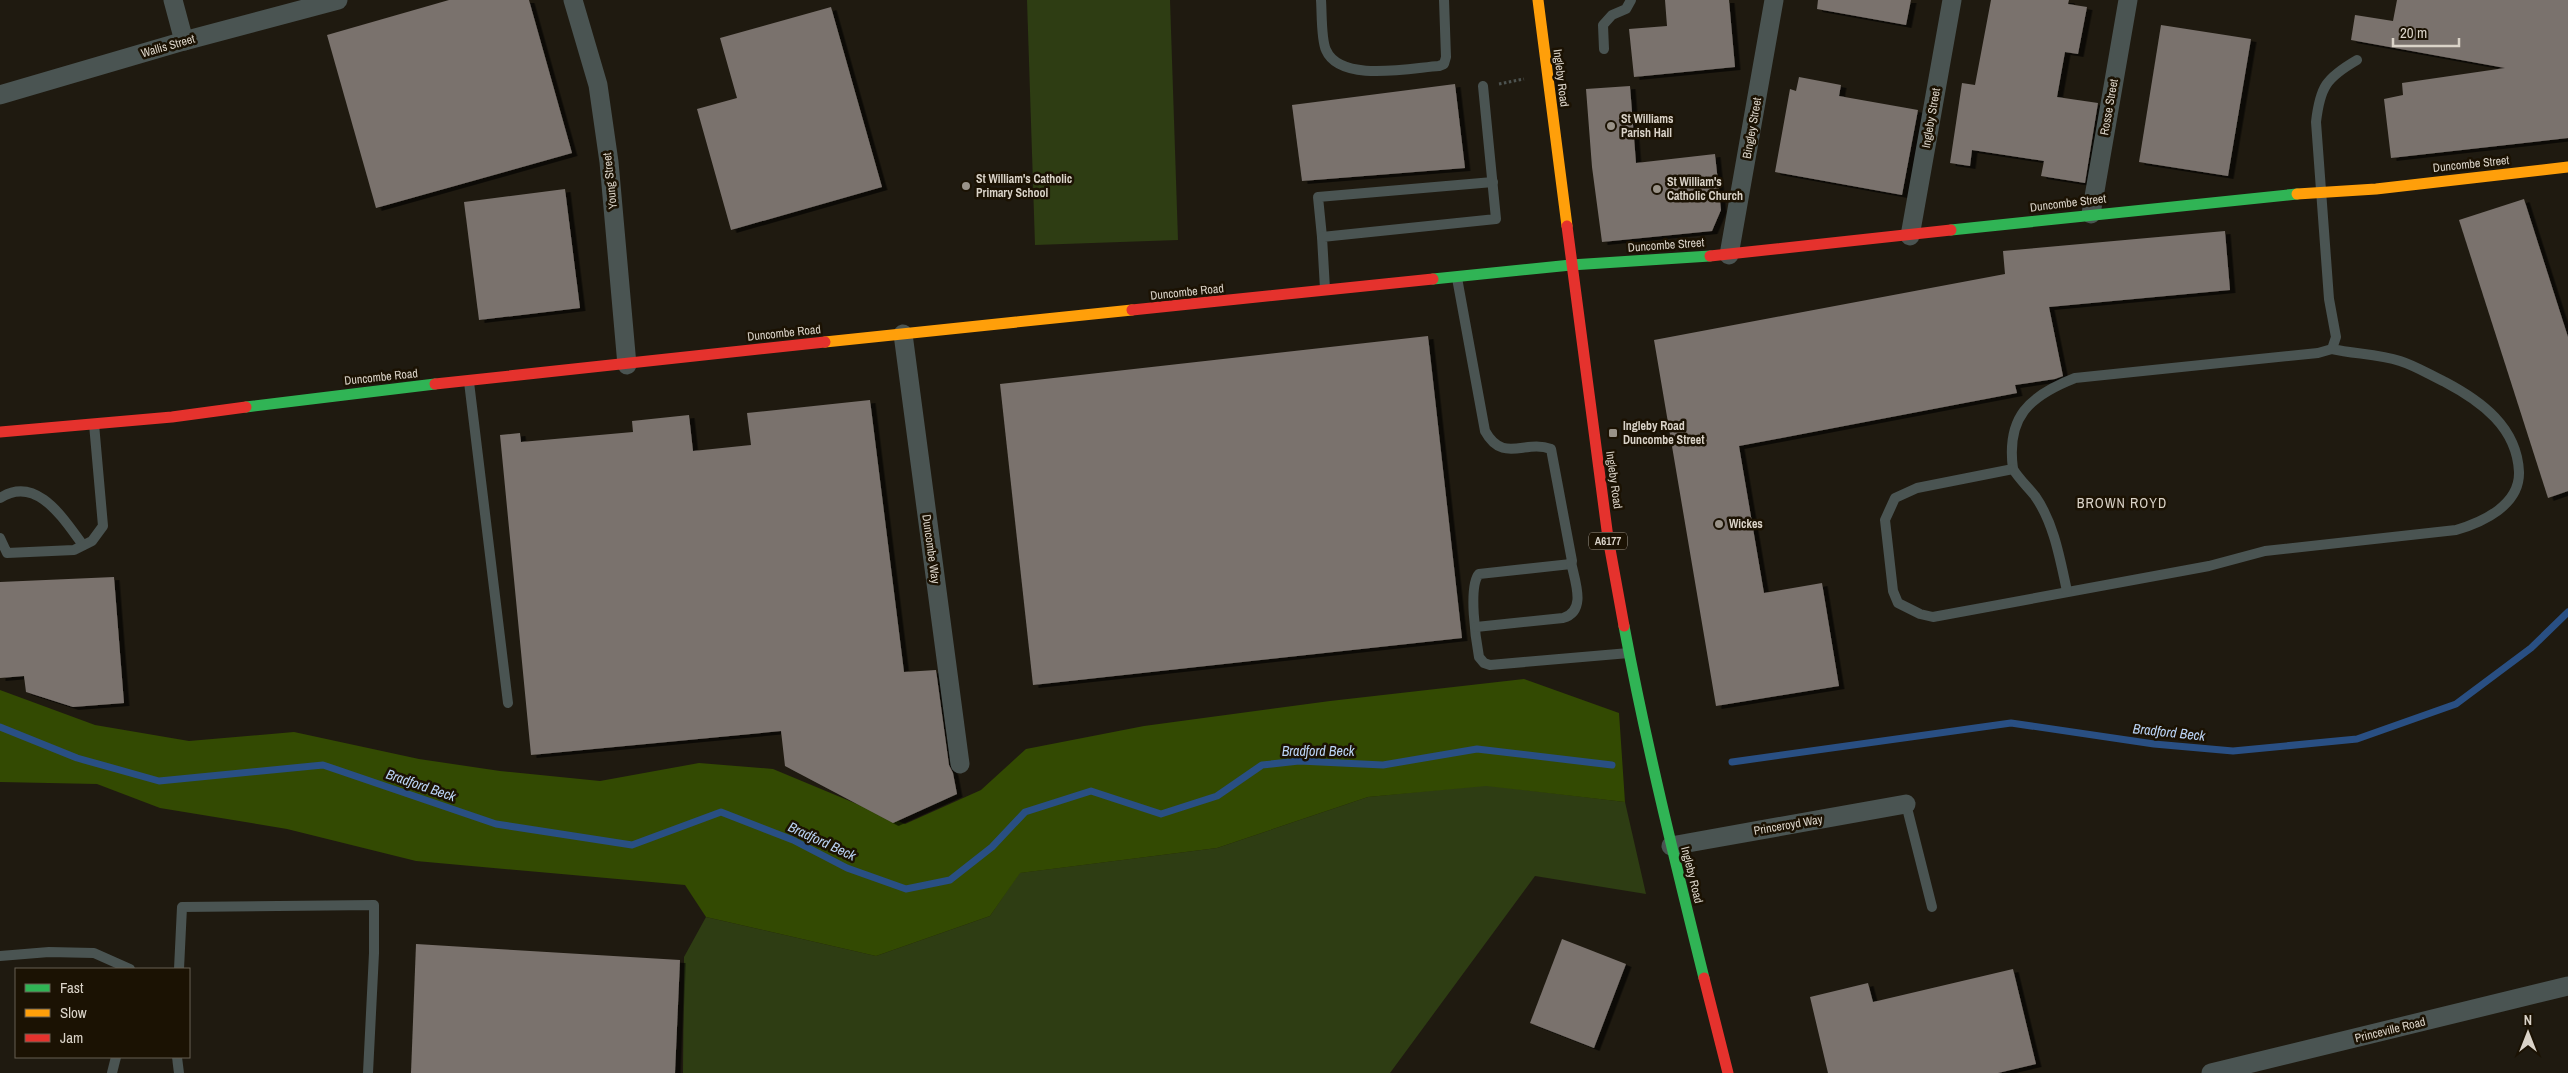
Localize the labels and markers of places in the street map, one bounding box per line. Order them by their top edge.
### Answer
place label: St Williams Parish Hall [1621,111,1674,141]
marker: St Williams Parish Hall [1605,120,1617,132]
place label: St William's Catholic Primary School [976,171,1073,201]
place label: St William's Catholic Church [1667,174,1743,204]
marker: St William's Catholic Primary School [960,180,972,192]
marker: St William's Catholic Church [1651,183,1663,195]
place label: Ingleby Road Duncombe Street [1623,418,1705,448]
marker: Ingleby Road Duncombe Street [1607,427,1619,439]
place label: Wickes [1729,516,1763,532]
marker: Wickes [1713,518,1725,530]

